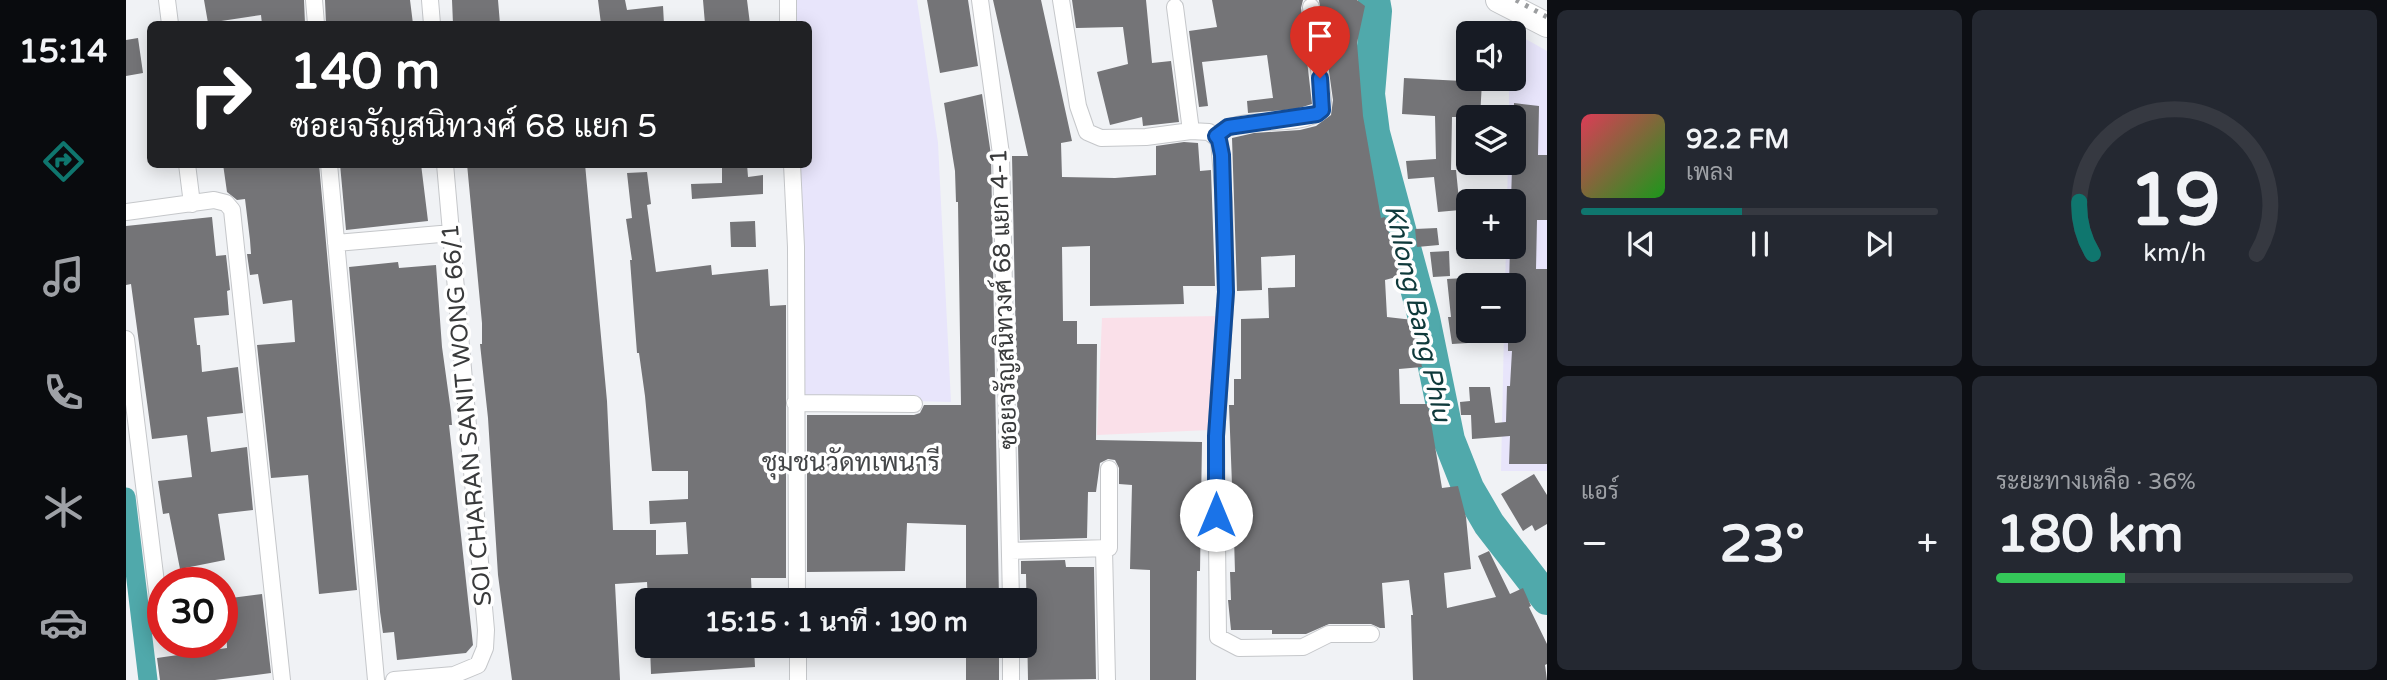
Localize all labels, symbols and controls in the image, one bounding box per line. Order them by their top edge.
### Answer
pin [1290,6,1350,78]
icon: arrive [1301,17,1339,55]
map controls [1456,21,1526,343]
button: sound [1456,21,1526,91]
text: 15:14 [19,33,107,71]
text: 140 m [290,43,440,102]
icon: right [175,49,266,140]
button: layers [1456,105,1526,175]
text: ซอยจรัญสนิทวงศ์ 68 แยก 5 [290,108,657,146]
text: 92.2 FM [1686,124,1789,155]
icon: directions [39,137,88,186]
street label: ซอยจรัญสนิทวงศ์ 68 แยก 4-1 [982,148,1024,450]
text: 19 [2129,158,2220,246]
text: เพลง [1686,159,1733,187]
button: + [1456,189,1526,259]
water label: Khlong Bang Phlu [1378,202,1458,426]
street label: SOI CHARAN SANIT WONG 66/1 [436,223,498,607]
icon: previous [1622,225,1660,263]
icon: pause [1741,225,1779,263]
icon: next [1860,225,1898,263]
text: km/h [2143,238,2206,268]
icon: music [39,252,88,301]
button: − [1456,273,1526,343]
icon: phone [39,368,88,417]
district label: ชุมชนวัดทเพนารี [762,446,940,480]
text: ระยะทางเหลือ · 36% [1996,468,2196,496]
position arrow [1179,478,1253,552]
text: แอร์ [1581,478,1619,506]
icon: climate [39,483,88,532]
text: 180 km [1996,503,2184,566]
text: 23° [1720,513,1805,576]
text: − [1581,521,1608,567]
text: + [1917,521,1938,567]
speed limit sign: 30 [147,567,238,658]
icon: car [39,598,88,647]
text: 15:15 · 1 นาที · 190 m [704,607,968,638]

